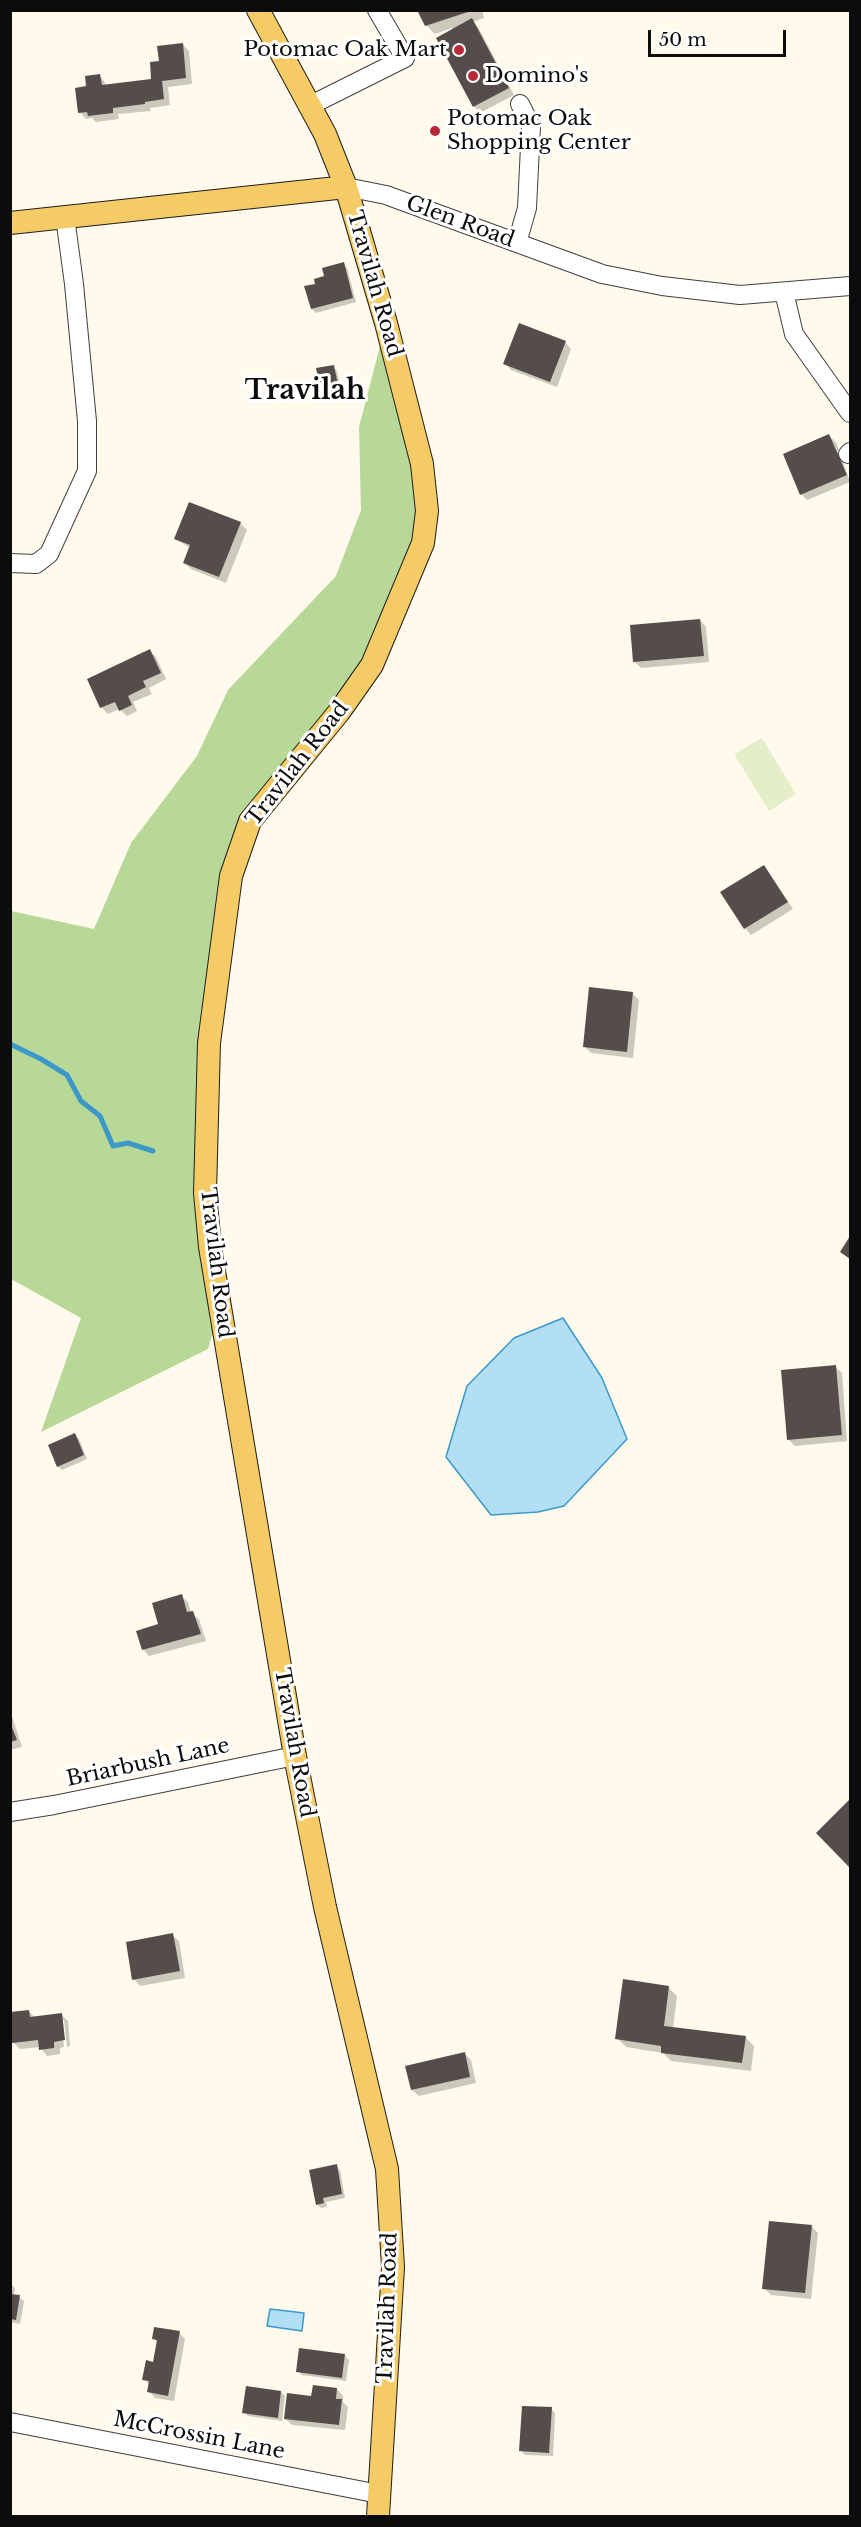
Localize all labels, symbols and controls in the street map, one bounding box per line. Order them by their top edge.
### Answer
scale bar [651,18,789,56]
text: 50 m [659,29,707,51]
place label: Potomac Oak Mart [244,37,447,63]
marker: Potomac Oak Mart [452,43,466,57]
place label: Domino's [485,63,589,89]
marker: Domino's [466,69,480,83]
place label: Potomac Oak Shopping Center [447,106,631,156]
marker: Potomac Oak Shopping Center [428,124,442,138]
street label: Glen Road [402,191,518,253]
street label: Travilah Road [341,208,407,360]
district label: Travilah [245,375,365,407]
street label: Travilah Road [241,697,355,831]
street label: Travilah Road [194,1186,238,1340]
street label: Travilah Road [268,1666,320,1820]
street label: Briarbush Lane [64,1733,232,1793]
street label: Travilah Road [373,2232,403,2384]
street label: McCrossin Lane [111,2407,287,2465]

